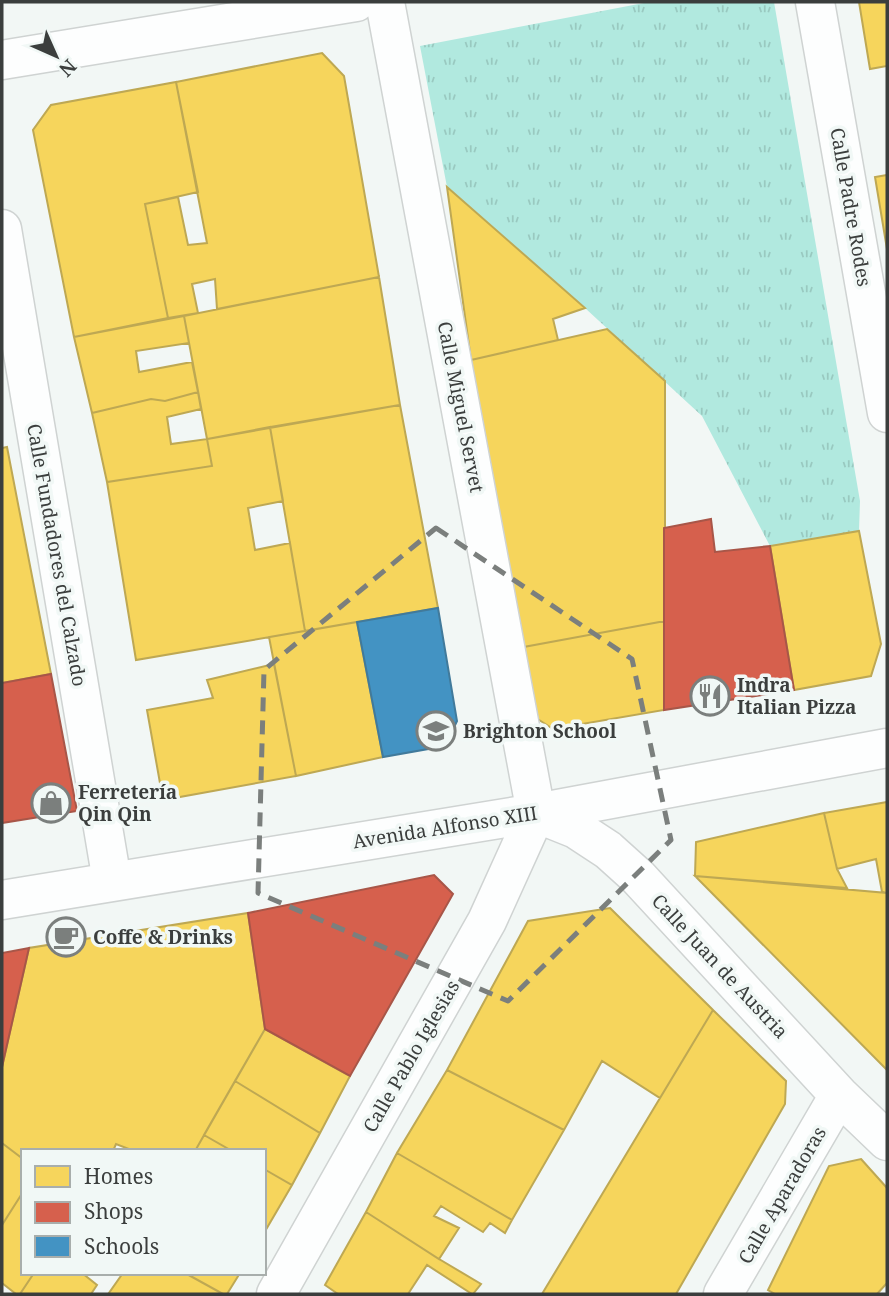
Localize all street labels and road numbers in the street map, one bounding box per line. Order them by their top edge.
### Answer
street label: Calle Padre Rodes [824,125,878,289]
street label: Calle Miguel Servet [432,319,490,495]
street label: Calle Fundadores del Calzado [21,422,93,688]
street label: Avenida Alfonso XIII [351,800,539,854]
street label: Calle Juan de Austria [646,888,794,1044]
street label: Calle Pablo Iglesias [357,975,465,1137]
street label: Calle Aparadoras [732,1121,832,1269]

